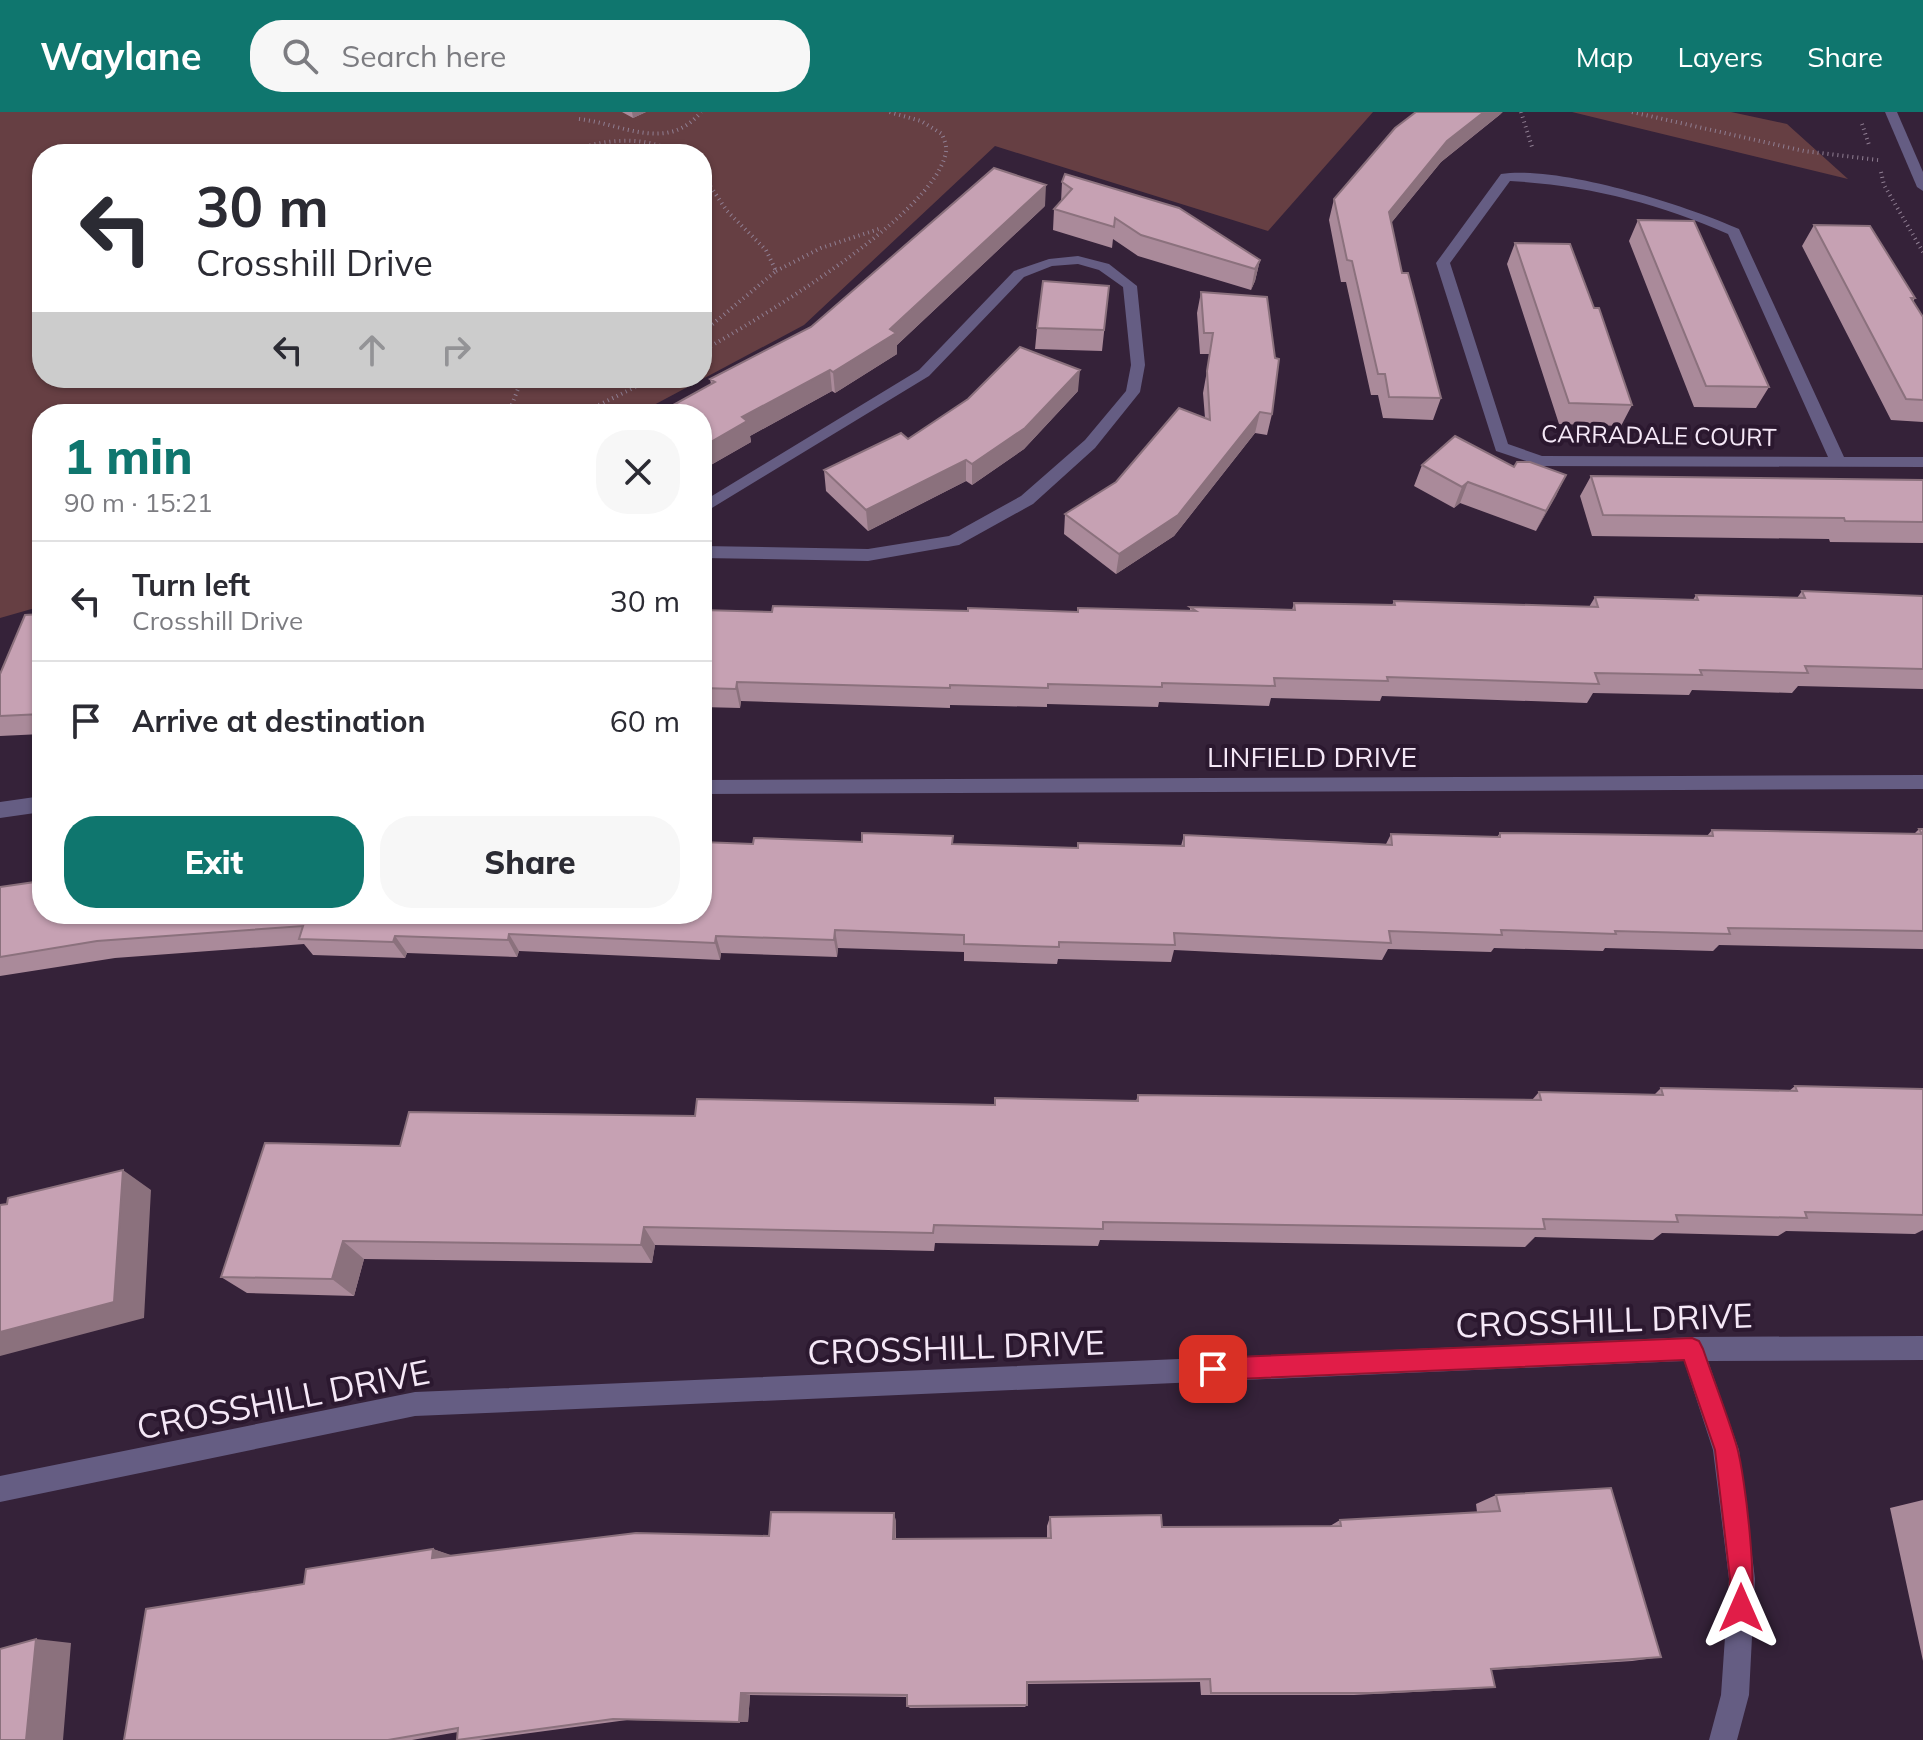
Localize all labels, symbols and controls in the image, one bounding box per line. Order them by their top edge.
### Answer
search box [250,20,810,92]
text: Waylane [40,32,202,80]
icon: search [278,34,322,78]
text: Search here [342,37,506,75]
text: Map [1576,39,1633,74]
text: Layers [1677,39,1763,74]
text: Share [1807,39,1883,74]
text: 30 m [196,171,329,241]
icon: left [64,176,168,280]
text: Crosshill Drive [196,240,433,285]
icon: left [266,328,310,372]
icon: ahead [350,328,394,372]
icon: right [434,328,478,372]
street label: CARRADALE COURT [1541,418,1777,452]
text: 1 min [64,426,193,486]
button: close [596,430,680,514]
text: 90 m · 15:21 [64,486,213,519]
text: Turn left [132,566,250,604]
icon: left [64,579,108,623]
text: 30 m [610,582,680,620]
text: Crosshill Drive [132,604,303,637]
icon: arrive [64,699,108,743]
text: Arrive at destination [132,702,426,740]
text: 60 m [610,702,680,740]
street label: LINFIELD DRIVE [1207,739,1417,774]
button: Exit [64,816,364,908]
button: Share [380,816,680,908]
street label: CROSSHILL DRIVE [1455,1293,1753,1347]
street label: CROSSHILL DRIVE [807,1320,1105,1374]
pin [1179,1335,1247,1403]
icon: arrive [1191,1347,1235,1391]
street label: CROSSHILL DRIVE [133,1350,433,1448]
position arrow [1699,1566,1783,1650]

